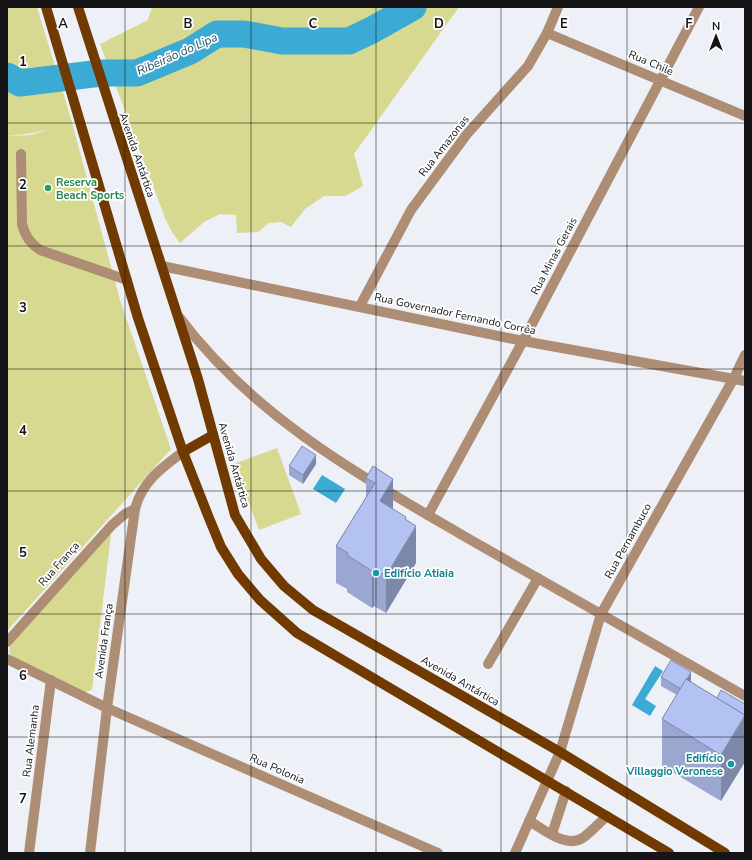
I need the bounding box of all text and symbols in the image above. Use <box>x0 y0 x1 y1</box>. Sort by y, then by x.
text: A <box>58 15 68 33</box>
text: B <box>184 15 193 33</box>
text: C <box>309 15 318 33</box>
text: D <box>434 15 444 33</box>
text: E <box>560 15 568 33</box>
text: F <box>685 15 693 33</box>
north arrow <box>696 16 736 56</box>
text: N <box>712 19 720 34</box>
water label: Ribeirão do Lipa <box>134 29 220 79</box>
street label: Rua Chile <box>626 47 676 79</box>
text: 1 <box>19 53 27 71</box>
street label: Avenida Antártica <box>116 111 159 199</box>
street label: Rua Amazonas <box>415 112 473 180</box>
place label: Reserva Beach Sports <box>56 175 124 203</box>
text: 2 <box>19 176 27 194</box>
marker: Reserva Beach Sports <box>43 183 53 193</box>
street label: Rua Minas Gerais <box>527 215 581 297</box>
street label: Rua Governador Fernando Corrêa <box>373 290 537 339</box>
text: 3 <box>19 299 27 317</box>
street label: Avenida Antártica <box>215 420 253 510</box>
text: 4 <box>19 422 27 440</box>
street label: Rua Pernambuco <box>601 501 655 581</box>
street label: Rua França <box>35 538 83 589</box>
text: 5 <box>19 544 27 562</box>
place label: Edifício Atiaia <box>384 566 454 581</box>
marker: Edifício Atiaia <box>371 568 381 578</box>
street label: Avenida França <box>91 602 117 680</box>
street label: Avenida Antártica <box>418 652 502 710</box>
text: 6 <box>19 667 27 685</box>
street label: Rua Alemanha <box>19 704 43 778</box>
street label: Rua Polonia <box>247 750 307 788</box>
place label: Edifício Villaggio Veronese <box>626 751 723 779</box>
marker: Edifício Villaggio Veronese <box>726 759 736 769</box>
text: 7 <box>19 790 27 808</box>

